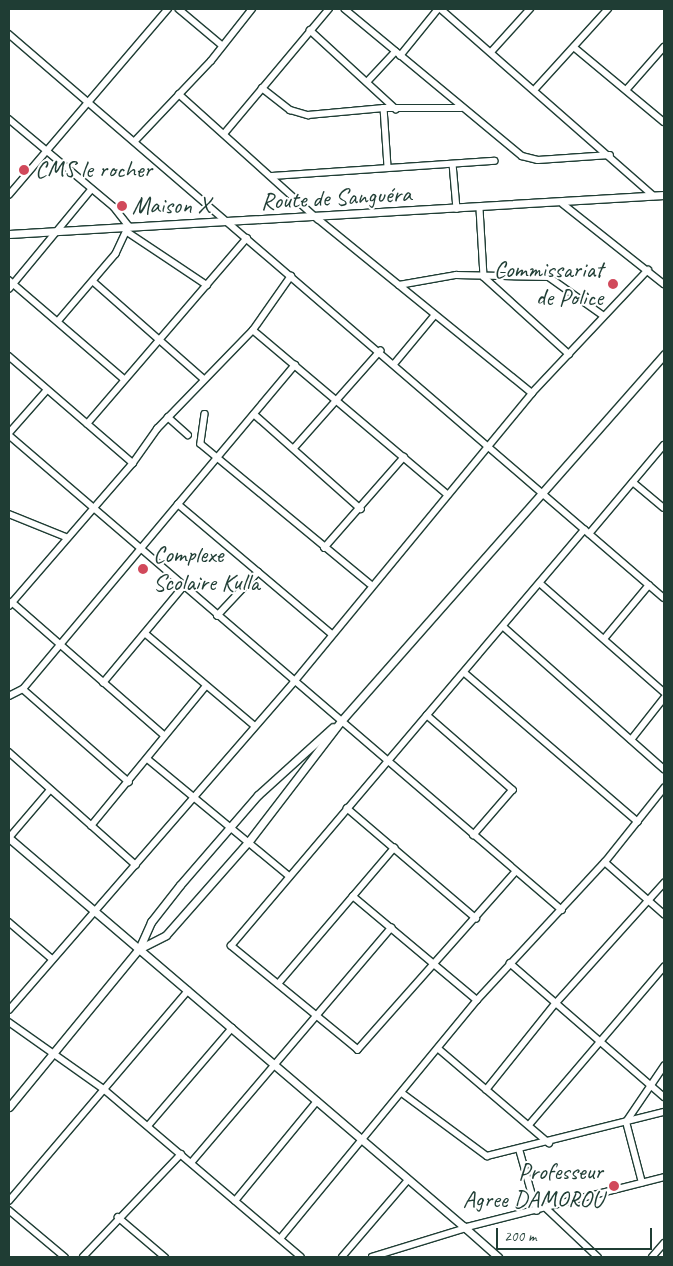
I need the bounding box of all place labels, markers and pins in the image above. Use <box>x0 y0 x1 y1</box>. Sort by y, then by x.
place label: CMS le rocher <box>35 156 151 184</box>
marker: CMS le rocher <box>17 163 31 177</box>
place label: Maison X <box>132 192 210 220</box>
marker: Maison X <box>116 200 128 212</box>
place label: Commissariat de Police <box>494 256 603 312</box>
marker: Commissariat de Police <box>607 278 619 290</box>
place label: Complexe Scolaire Kulla <box>153 541 259 597</box>
marker: Complexe Scolaire Kulla <box>137 563 149 575</box>
place label: Professeur Agree DAMOROU <box>463 1158 603 1214</box>
marker: Professeur Agree DAMOROU <box>607 1179 621 1193</box>

